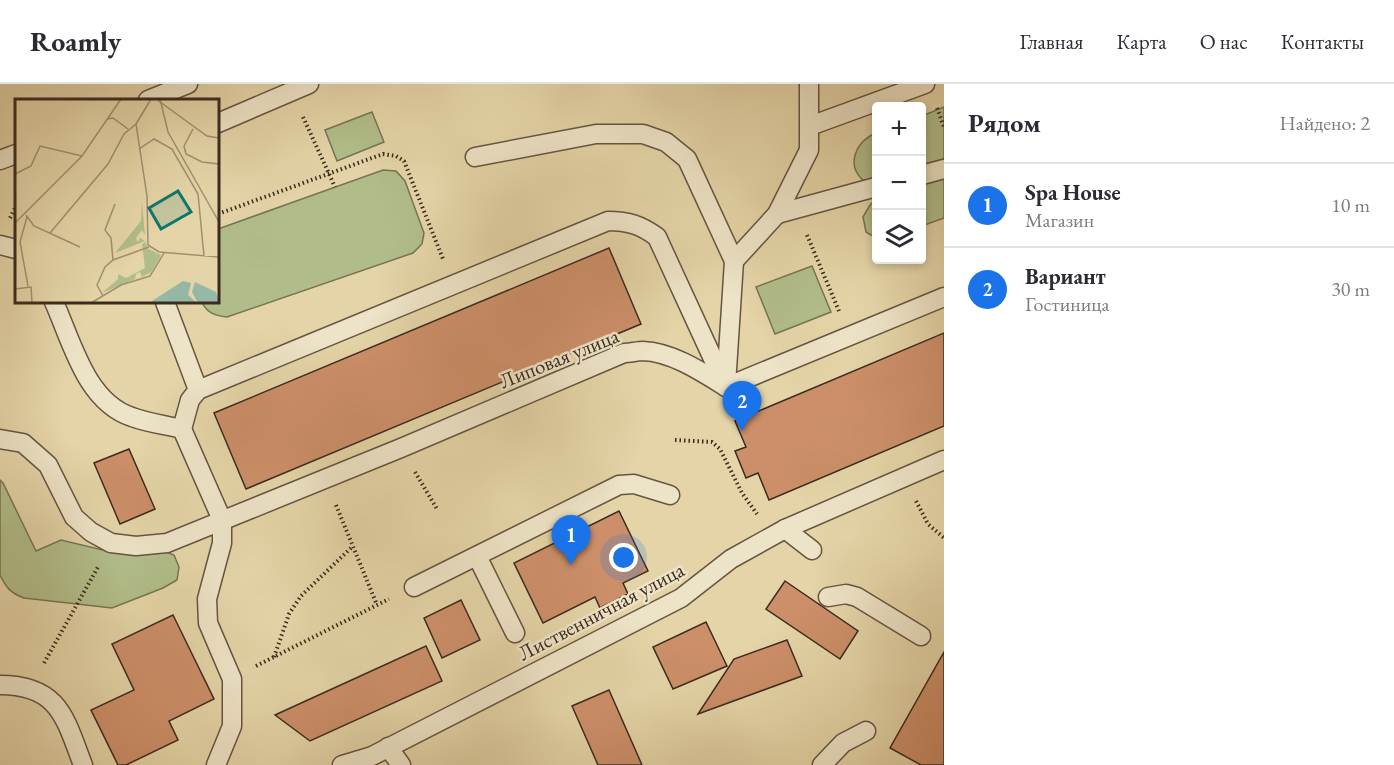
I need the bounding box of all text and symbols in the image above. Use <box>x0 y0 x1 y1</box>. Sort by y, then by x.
text: Roamly <box>30 23 121 59</box>
text: Главная <box>1019 28 1083 55</box>
text: Карта <box>1116 28 1167 55</box>
text: О нас <box>1200 28 1248 55</box>
text: Контакты <box>1281 28 1364 55</box>
inset map <box>15 99 219 303</box>
map controls <box>872 102 926 264</box>
button: + <box>872 102 926 156</box>
text: Рядом <box>968 106 1041 140</box>
text: Найдено: 2 <box>1279 110 1370 136</box>
button: − <box>872 156 926 210</box>
text: Spa House <box>1025 178 1121 207</box>
text: 1 <box>982 192 993 218</box>
text: 10 m <box>1331 192 1370 218</box>
text: Магазин <box>1025 207 1094 233</box>
button: layers <box>872 210 926 264</box>
text: Вариант <box>1025 262 1106 291</box>
text: 2 <box>982 276 993 302</box>
text: 30 m <box>1331 276 1370 302</box>
text: Гостиница <box>1025 291 1110 317</box>
street label: Липовая улица <box>495 321 623 394</box>
pin: 2 <box>722 382 762 431</box>
pin: 1 <box>552 516 590 565</box>
your location <box>609 543 638 572</box>
street label: Лиственничная улица <box>513 555 689 666</box>

